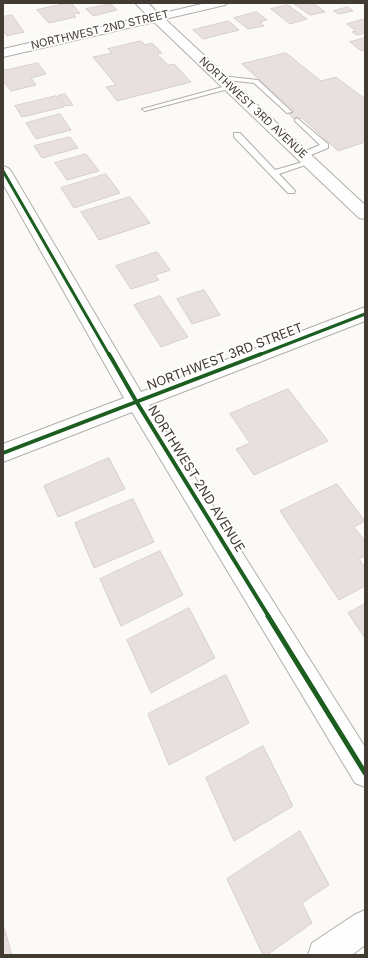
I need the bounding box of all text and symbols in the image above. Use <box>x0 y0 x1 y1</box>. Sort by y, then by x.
street label: NORTHWEST 2ND STREET <box>30 8 170 52</box>
street label: NORTHWEST 3RD AVENUE <box>196 54 310 162</box>
street label: NORTHWEST 3RD STREET <box>145 320 305 394</box>
street label: NORTHWEST 2ND AVENUE <box>144 403 248 555</box>

